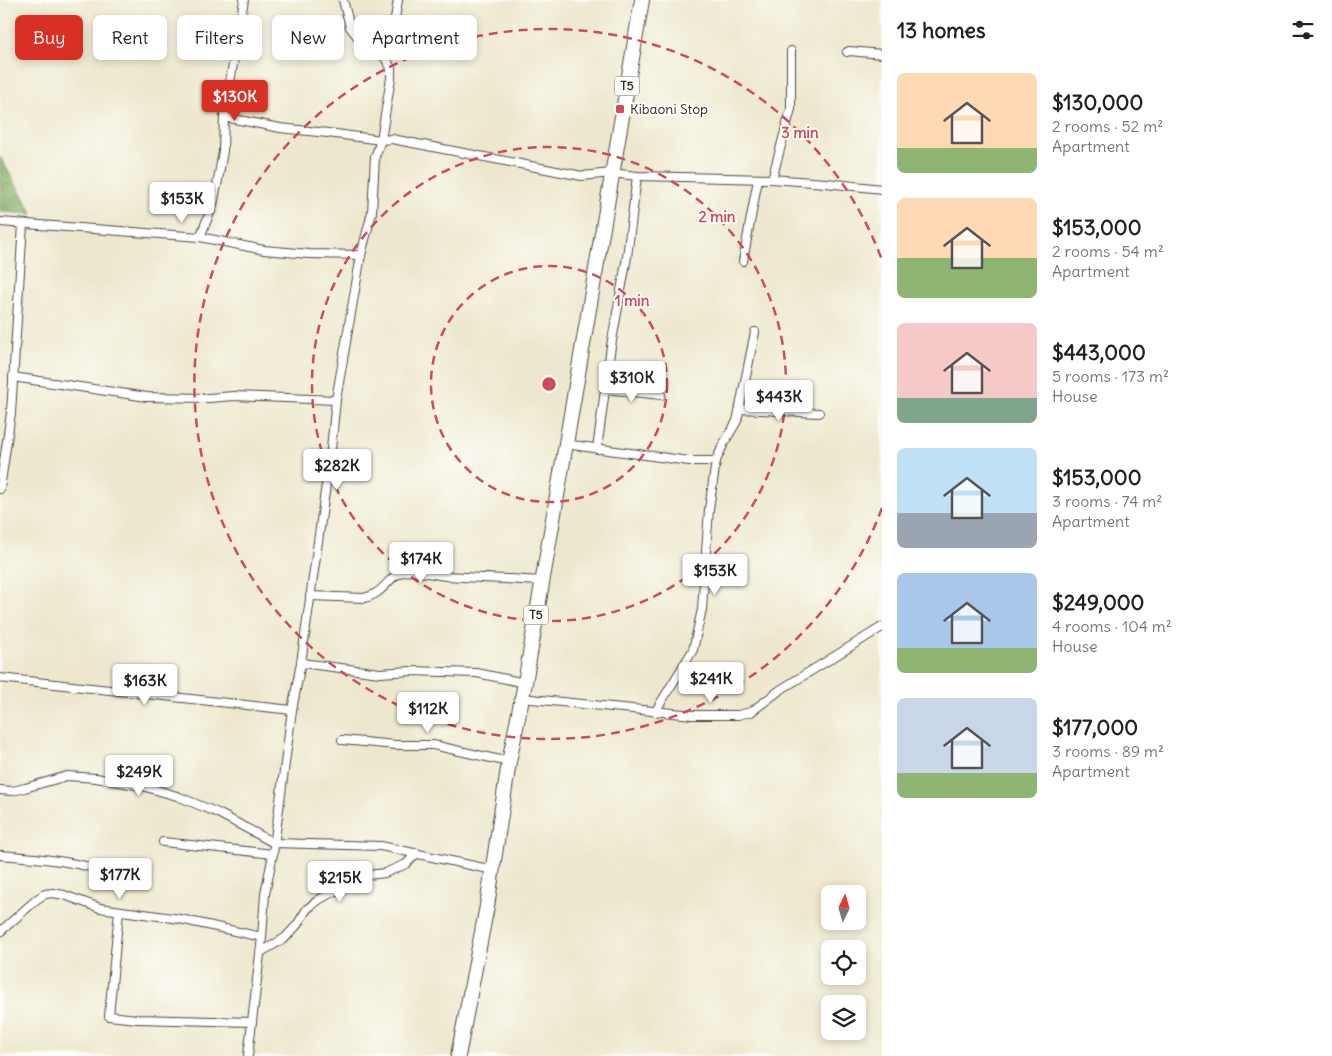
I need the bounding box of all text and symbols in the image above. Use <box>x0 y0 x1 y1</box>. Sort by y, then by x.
chip: Buy <box>15 15 83 60</box>
chip: Rent <box>93 15 167 60</box>
chip: Filters <box>177 15 262 60</box>
chip: New <box>272 15 344 60</box>
chip: Apartment <box>354 15 477 60</box>
icon: filters <box>1289 16 1317 44</box>
text: 13 homes <box>897 17 985 44</box>
road number: T5 <box>614 76 640 95</box>
pin: $130K <box>200 80 270 122</box>
text: $130K <box>213 86 257 106</box>
text: $130,000 <box>1052 89 1143 116</box>
icon: home <box>937 93 997 153</box>
place label: Kibaoni Stop <box>630 100 708 118</box>
marker: Kibaoni Stop <box>614 103 626 115</box>
text: 2 rooms · 52 m² <box>1052 116 1163 136</box>
text: 3 min <box>781 123 819 142</box>
text: Apartment <box>1052 136 1130 156</box>
pin: $153K <box>147 182 217 224</box>
text: $153K <box>160 188 204 208</box>
text: 2 min <box>699 207 736 226</box>
text: $153,000 <box>1052 214 1141 241</box>
icon: home <box>937 218 997 278</box>
text: 2 rooms · 54 m² <box>1052 241 1164 261</box>
text: Apartment <box>1052 261 1130 281</box>
text: 1 min <box>615 291 650 310</box>
text: $443,000 <box>1052 339 1146 366</box>
icon: home <box>937 343 997 403</box>
pin: $310K <box>597 360 667 403</box>
text: 5 rooms · 173 m² <box>1052 366 1169 386</box>
text: $310K <box>610 367 654 387</box>
centre of rings <box>540 375 558 393</box>
pin: $443K <box>744 380 814 422</box>
text: $443K <box>756 386 802 406</box>
text: House <box>1052 386 1098 406</box>
pin: $282K <box>302 448 372 491</box>
text: $282K <box>314 455 360 475</box>
text: $153,000 <box>1052 464 1141 491</box>
icon: home <box>937 468 997 528</box>
text: 3 rooms · 74 m² <box>1052 491 1162 511</box>
text: Apartment <box>1052 511 1130 531</box>
pin: $174K <box>386 542 456 584</box>
text: $174K <box>400 548 442 568</box>
pin: $153K <box>680 554 750 596</box>
text: $153K <box>693 560 737 580</box>
text: $249,000 <box>1052 589 1144 616</box>
icon: home <box>937 593 997 653</box>
road number: T5 <box>524 606 548 624</box>
text: 4 rooms · 104 m² <box>1052 616 1172 636</box>
text: House <box>1052 636 1098 656</box>
pin: $241K <box>676 662 746 704</box>
pin: $163K <box>110 664 180 706</box>
text: $241K <box>690 668 732 688</box>
text: $163K <box>123 670 167 690</box>
pin: $112K <box>393 692 463 734</box>
text: $112K <box>408 698 448 718</box>
text: $177,000 <box>1052 714 1138 741</box>
icon: home <box>937 718 997 778</box>
text: 3 rooms · 89 m² <box>1052 741 1164 761</box>
pin: $249K <box>104 754 174 797</box>
text: $249K <box>116 761 162 781</box>
text: Apartment <box>1052 761 1130 781</box>
pin: $177K <box>85 858 155 900</box>
pin: $215K <box>305 860 375 903</box>
text: $177K <box>100 864 140 884</box>
text: $215K <box>318 867 362 887</box>
north arrow <box>821 885 866 930</box>
map controls <box>821 885 866 1040</box>
button: locate <box>821 940 866 985</box>
button: layers <box>821 995 866 1040</box>

